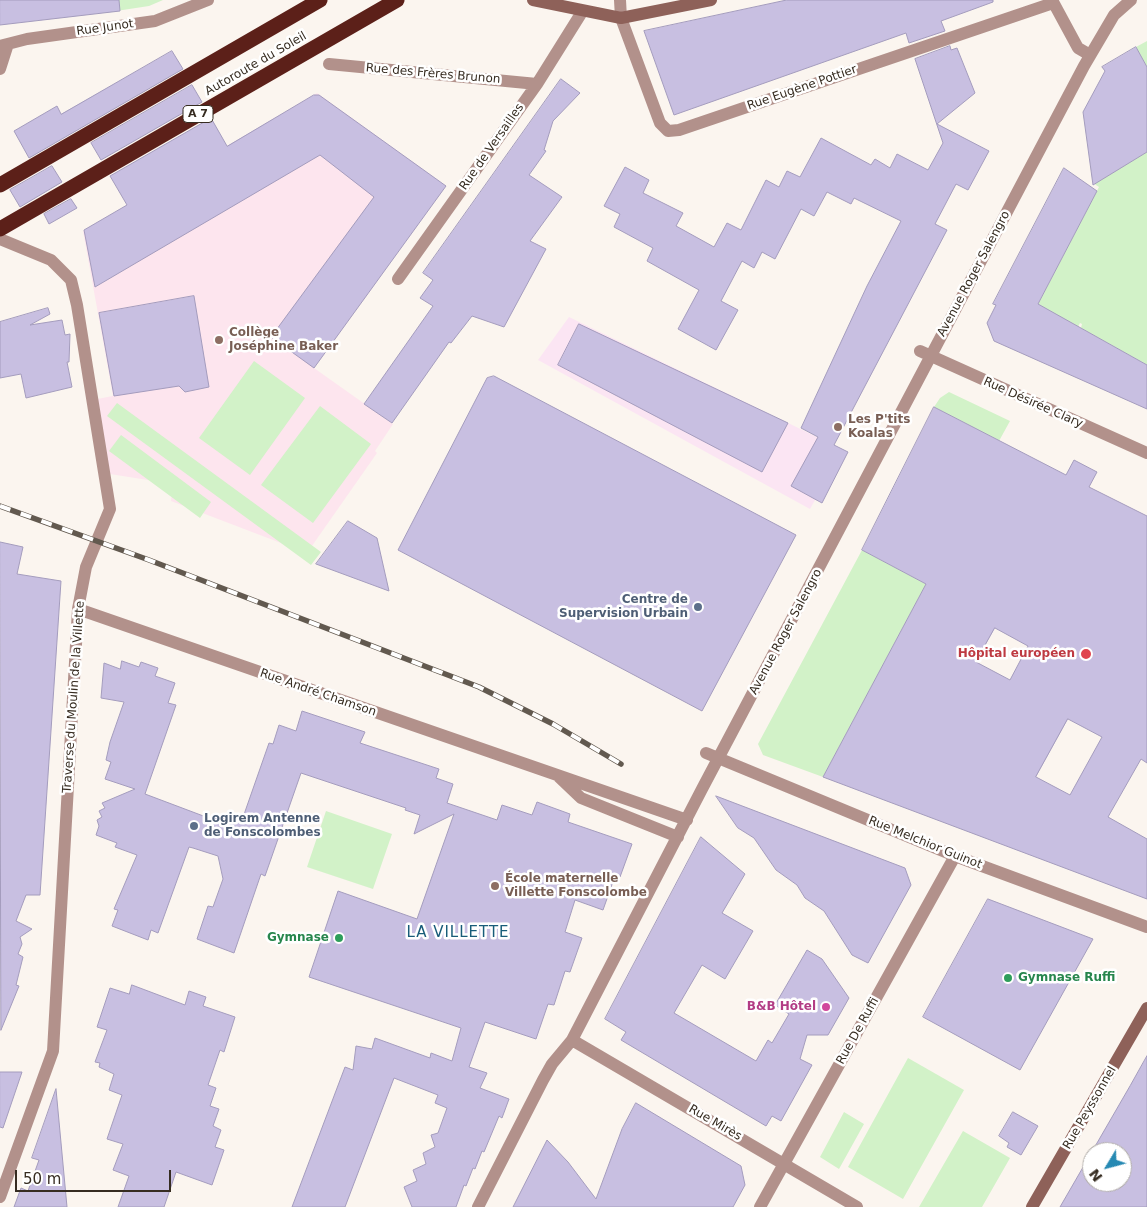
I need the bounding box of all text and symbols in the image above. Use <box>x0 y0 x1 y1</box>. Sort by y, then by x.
street label: Rue Junot <box>76 17 134 39</box>
street label: Autoroute du Soleil <box>203 29 309 99</box>
street label: Rue des Frères Brunon <box>365 61 501 87</box>
street label: Rue Eugène Pottier <box>745 63 859 113</box>
street label: Rue de Versailles <box>457 101 527 193</box>
road number: A 7 <box>183 106 213 122</box>
street label: Avenue Roger Salengro <box>935 209 1013 339</box>
place label: Collège Joséphine Baker <box>229 326 338 354</box>
marker: Collège Joséphine Baker <box>213 334 225 346</box>
street label: Rue Désirée Clary <box>981 375 1085 431</box>
place label: Les P'tits Koalas <box>848 413 910 441</box>
marker: Les P'tits Koalas <box>832 421 844 433</box>
street label: Avenue Roger Salengro <box>747 567 825 697</box>
place label: Centre de Supervision Urbain <box>559 593 688 621</box>
street label: Traverse du Moulin de la Villette <box>60 600 88 794</box>
marker: Centre de Supervision Urbain <box>692 601 704 613</box>
place label: Hôpital européen <box>958 647 1075 661</box>
marker: Hôpital européen <box>1079 647 1093 661</box>
street label: Rue André Chamson <box>258 666 378 720</box>
place label: Logirem Antenne de Fonscolombes <box>204 812 321 840</box>
street label: Rue Melchior Guinot <box>866 814 984 872</box>
marker: Logirem Antenne de Fonscolombes <box>188 820 200 832</box>
place label: École maternelle Villette Fonscolombe <box>505 872 647 900</box>
marker: École maternelle Villette Fonscolombe <box>489 880 501 892</box>
district label: LA VILLETTE <box>405 924 511 942</box>
place label: Gymnase <box>267 931 329 945</box>
marker: Gymnase <box>333 932 345 944</box>
place label: Gymnase Ruffi <box>1018 971 1115 985</box>
marker: Gymnase Ruffi <box>1002 972 1014 984</box>
street label: Rue De Ruffi <box>834 995 882 1067</box>
place label: B&B Hôtel <box>747 1000 816 1014</box>
marker: B&B Hôtel <box>820 1001 832 1013</box>
street label: Rue Peyssonnel <box>1060 1064 1120 1152</box>
street label: Rue Mirès <box>686 1102 744 1144</box>
north arrow <box>1082 1142 1132 1192</box>
scale bar <box>18 1160 174 1192</box>
text: N <box>1086 1166 1106 1185</box>
text: 50 m <box>23 1170 61 1188</box>

